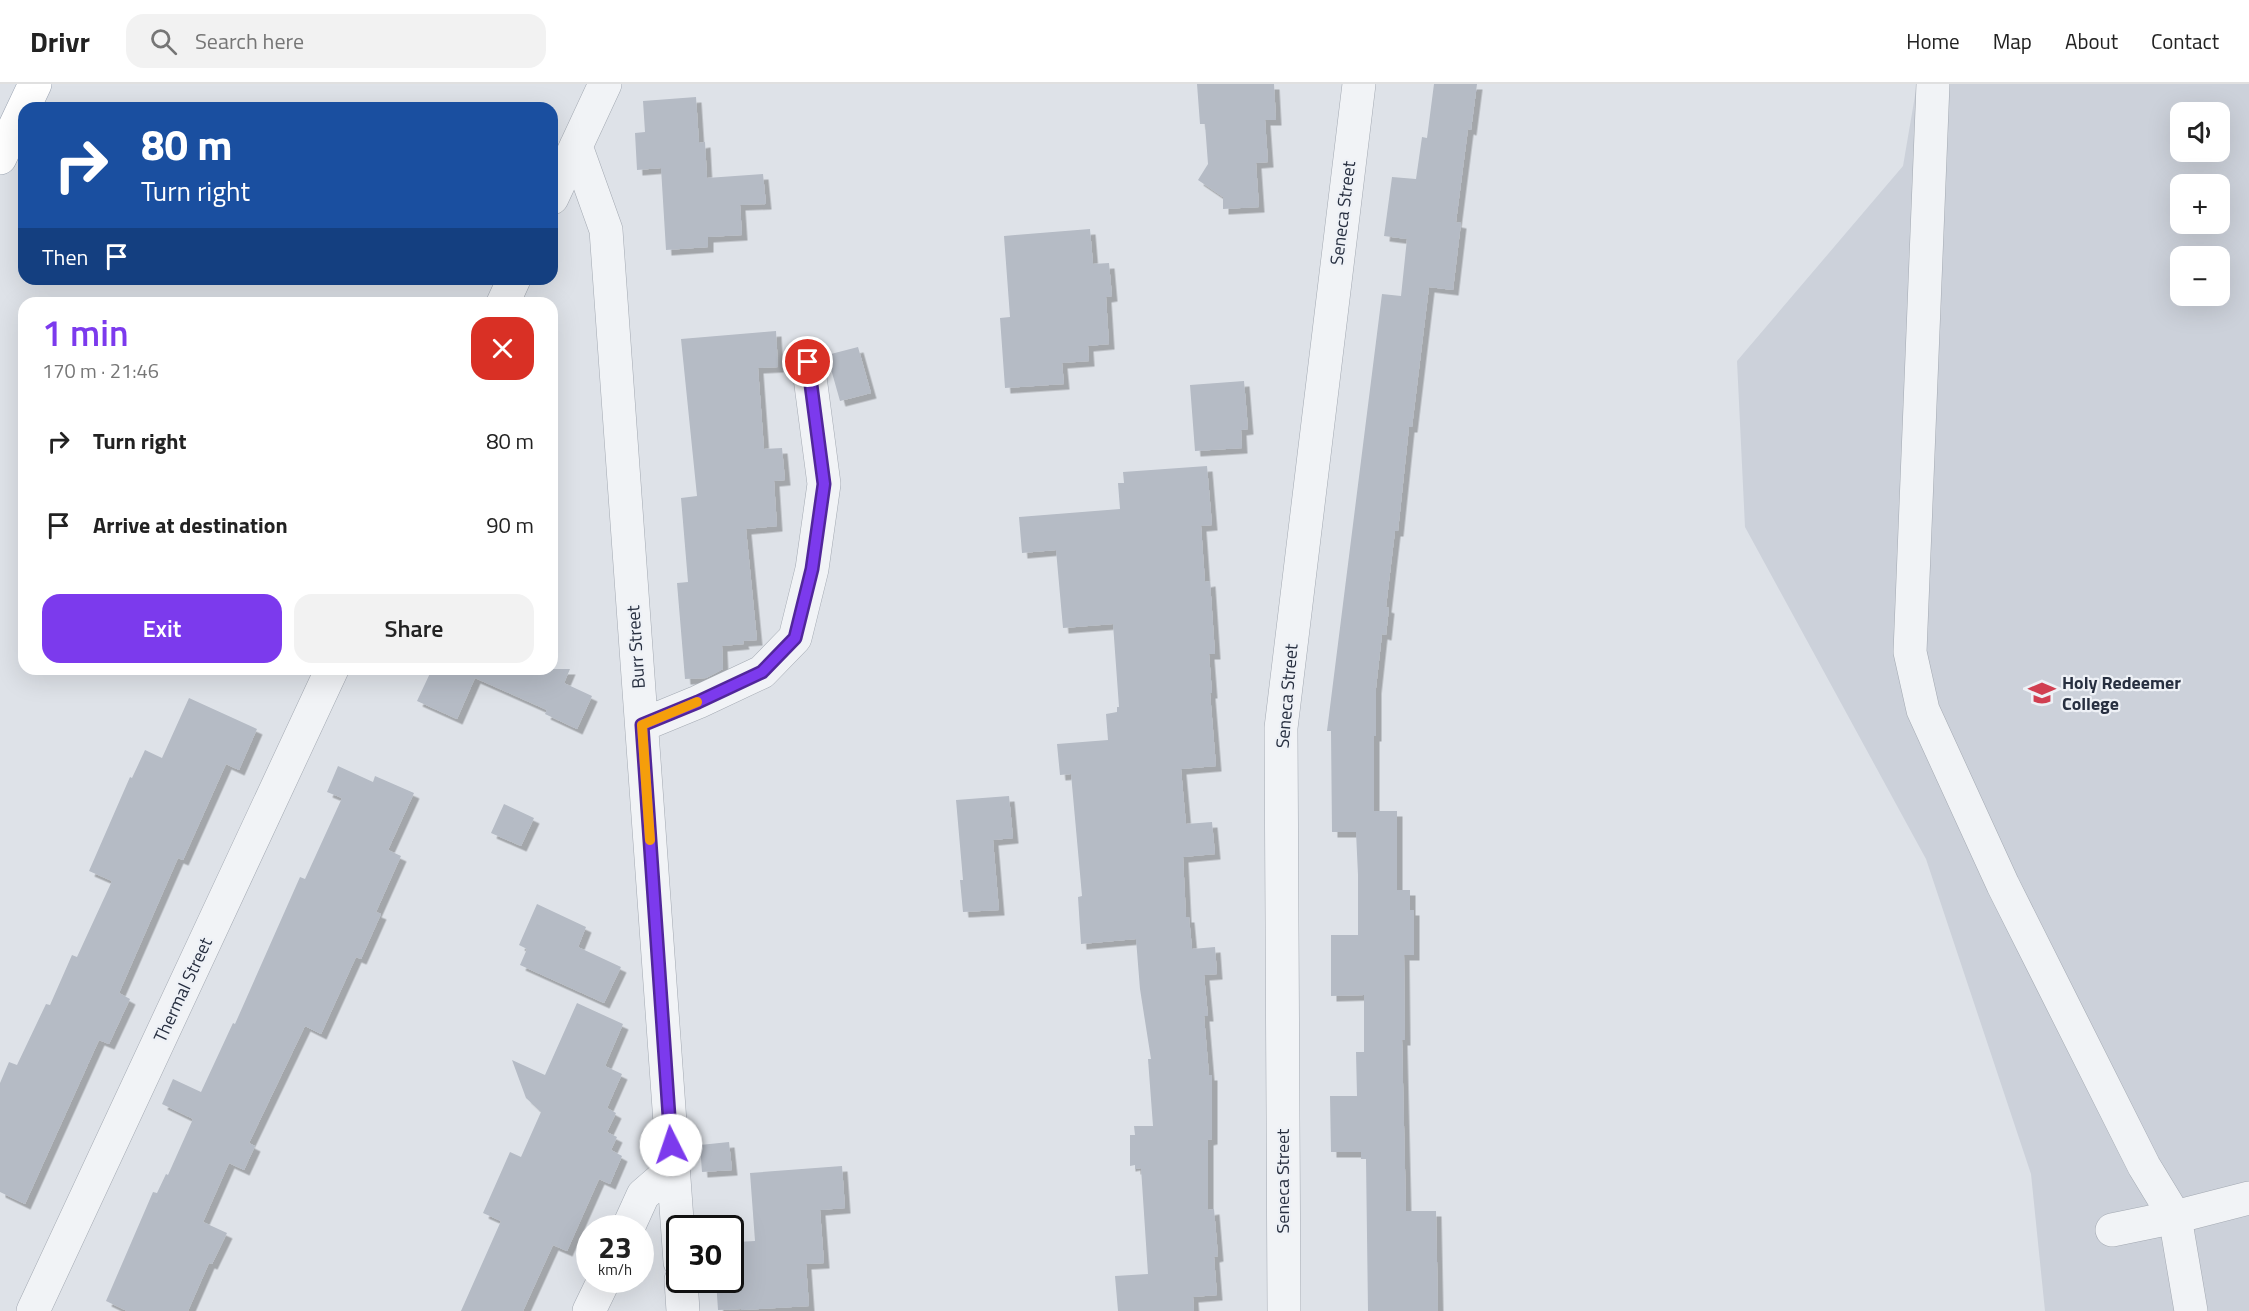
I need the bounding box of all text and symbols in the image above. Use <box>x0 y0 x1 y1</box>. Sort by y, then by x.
search box <box>126 14 546 68</box>
text: Drivr <box>30 20 90 63</box>
text: Search here <box>195 24 304 58</box>
icon: search <box>147 25 180 58</box>
text: Home <box>1906 25 1960 57</box>
text: Map <box>1993 25 2032 57</box>
text: About <box>2065 25 2118 57</box>
text: Contact <box>2151 25 2219 57</box>
map controls <box>2170 102 2230 306</box>
button: sound <box>2170 102 2230 162</box>
text: 80 m <box>141 112 233 176</box>
icon: right <box>42 126 120 204</box>
street label: Seneca Street <box>1323 159 1362 267</box>
text: Turn right <box>141 170 250 211</box>
button: + <box>2170 174 2230 234</box>
text: Then <box>42 240 88 274</box>
icon: arrive <box>100 240 133 273</box>
button: − <box>2170 246 2230 306</box>
text: 1 min <box>42 305 129 360</box>
button: close <box>471 317 534 380</box>
pin <box>782 336 833 387</box>
icon: arrive <box>791 345 824 378</box>
text: 170 m · 21:46 <box>42 355 159 386</box>
text: Turn right <box>93 424 187 458</box>
text: 80 m <box>486 424 534 458</box>
icon: right <box>42 425 75 458</box>
text: Arrive at destination <box>93 508 288 542</box>
text: 90 m <box>486 508 534 542</box>
icon: arrive <box>42 509 75 542</box>
button: Exit <box>42 594 282 663</box>
button: Share <box>294 594 534 663</box>
street label: Burr Street <box>619 604 652 690</box>
street label: Seneca Street <box>1268 642 1305 749</box>
place label: Holy Redeemer College <box>2062 669 2181 717</box>
school or university icon: Holy Redeemer College <box>2027 678 2057 708</box>
street label: Thermal Street <box>146 932 219 1047</box>
position arrow <box>639 1113 703 1177</box>
street label: Seneca Street <box>1269 1128 1296 1233</box>
speed limit sign: 30 <box>666 1215 744 1293</box>
text: 23 <box>598 1224 632 1270</box>
text: km/h <box>598 1258 632 1281</box>

